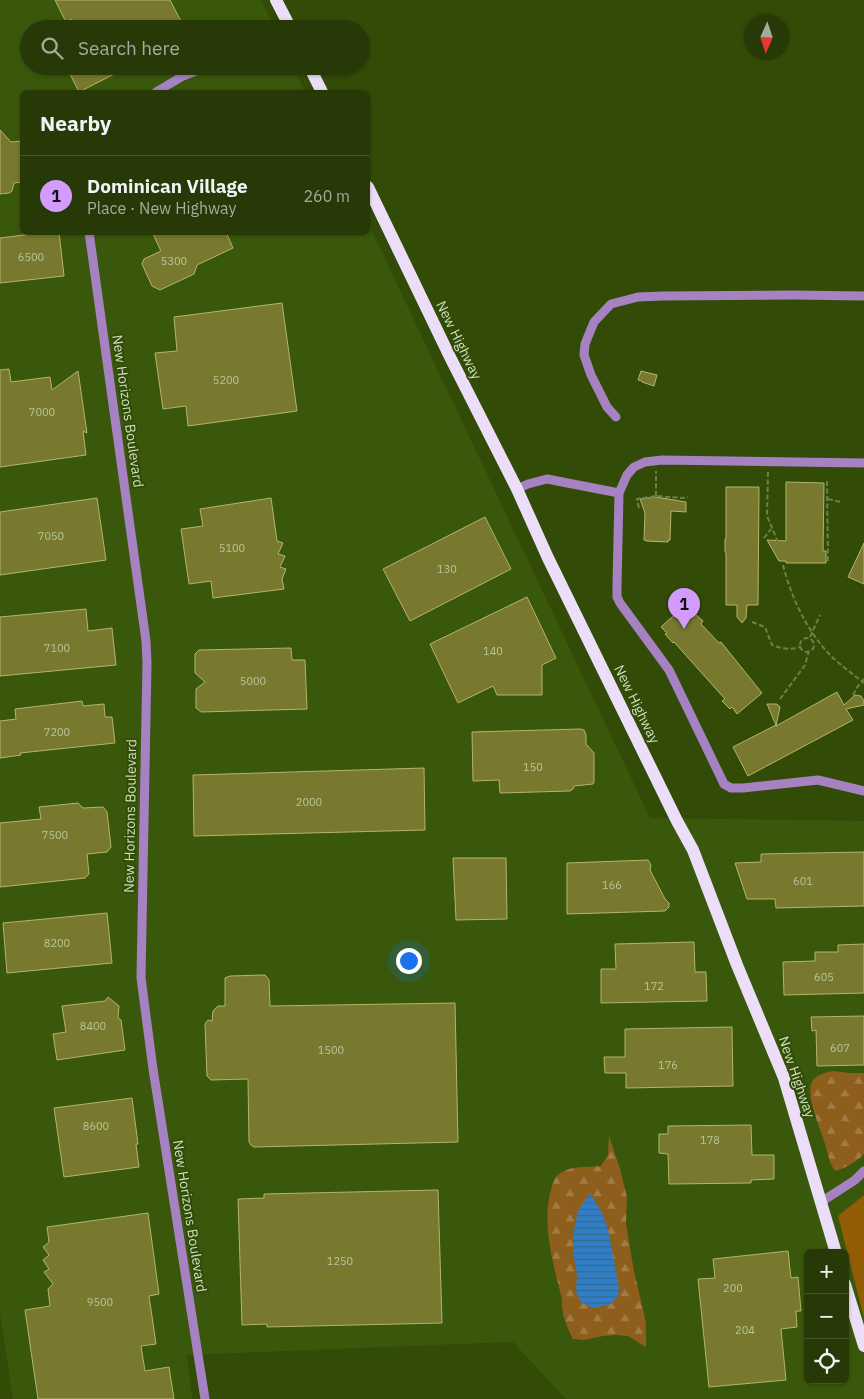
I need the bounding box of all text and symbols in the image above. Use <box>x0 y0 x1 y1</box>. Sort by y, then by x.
north arrow <box>744 15 789 60</box>
search box <box>20 20 370 75</box>
icon: search <box>38 34 66 62</box>
text: Search here <box>78 36 180 60</box>
text: Nearby <box>40 109 111 137</box>
text: Dominican Village <box>87 174 248 198</box>
text: 1 <box>51 186 61 206</box>
text: 260 m <box>303 186 350 206</box>
text: Place · New Highway <box>87 198 237 218</box>
house number: 6500 <box>18 250 44 264</box>
house number: 5300 <box>161 254 187 268</box>
street label: New Highway <box>432 298 486 382</box>
street label: New Horizons Boulevard <box>108 334 148 488</box>
house number: 5200 <box>213 373 239 387</box>
house number: 7000 <box>29 405 55 419</box>
house number: 7050 <box>38 529 64 543</box>
house number: 5100 <box>219 541 245 555</box>
house number: 130 <box>437 562 457 576</box>
pin: 1 <box>668 588 700 629</box>
house number: 7100 <box>44 641 70 655</box>
house number: 140 <box>483 644 503 658</box>
street label: New Highway <box>610 662 664 746</box>
house number: 5000 <box>240 674 266 688</box>
house number: 7200 <box>44 725 70 739</box>
street label: New Horizons Boulevard <box>120 739 140 893</box>
house number: 150 <box>523 760 543 774</box>
house number: 2000 <box>296 795 322 809</box>
house number: 7500 <box>42 828 68 842</box>
house number: 601 <box>793 874 813 888</box>
house number: 166 <box>602 878 622 892</box>
house number: 8200 <box>44 936 70 950</box>
your location <box>396 948 422 974</box>
house number: 605 <box>814 970 834 984</box>
house number: 172 <box>644 979 664 993</box>
house number: 8400 <box>80 1019 106 1033</box>
street label: New Highway <box>775 1034 819 1120</box>
house number: 607 <box>830 1041 850 1055</box>
house number: 1500 <box>318 1043 344 1057</box>
house number: 176 <box>658 1058 678 1072</box>
house number: 8600 <box>83 1119 109 1133</box>
house number: 178 <box>700 1133 720 1147</box>
street label: New Horizons Boulevard <box>169 1139 211 1293</box>
map controls <box>804 1249 849 1384</box>
button: + <box>804 1249 849 1294</box>
house number: 1250 <box>327 1254 353 1268</box>
house number: 200 <box>723 1281 743 1295</box>
button: − <box>804 1294 849 1339</box>
house number: 9500 <box>87 1295 113 1309</box>
house number: 204 <box>735 1323 755 1337</box>
button: locate <box>804 1339 849 1384</box>

